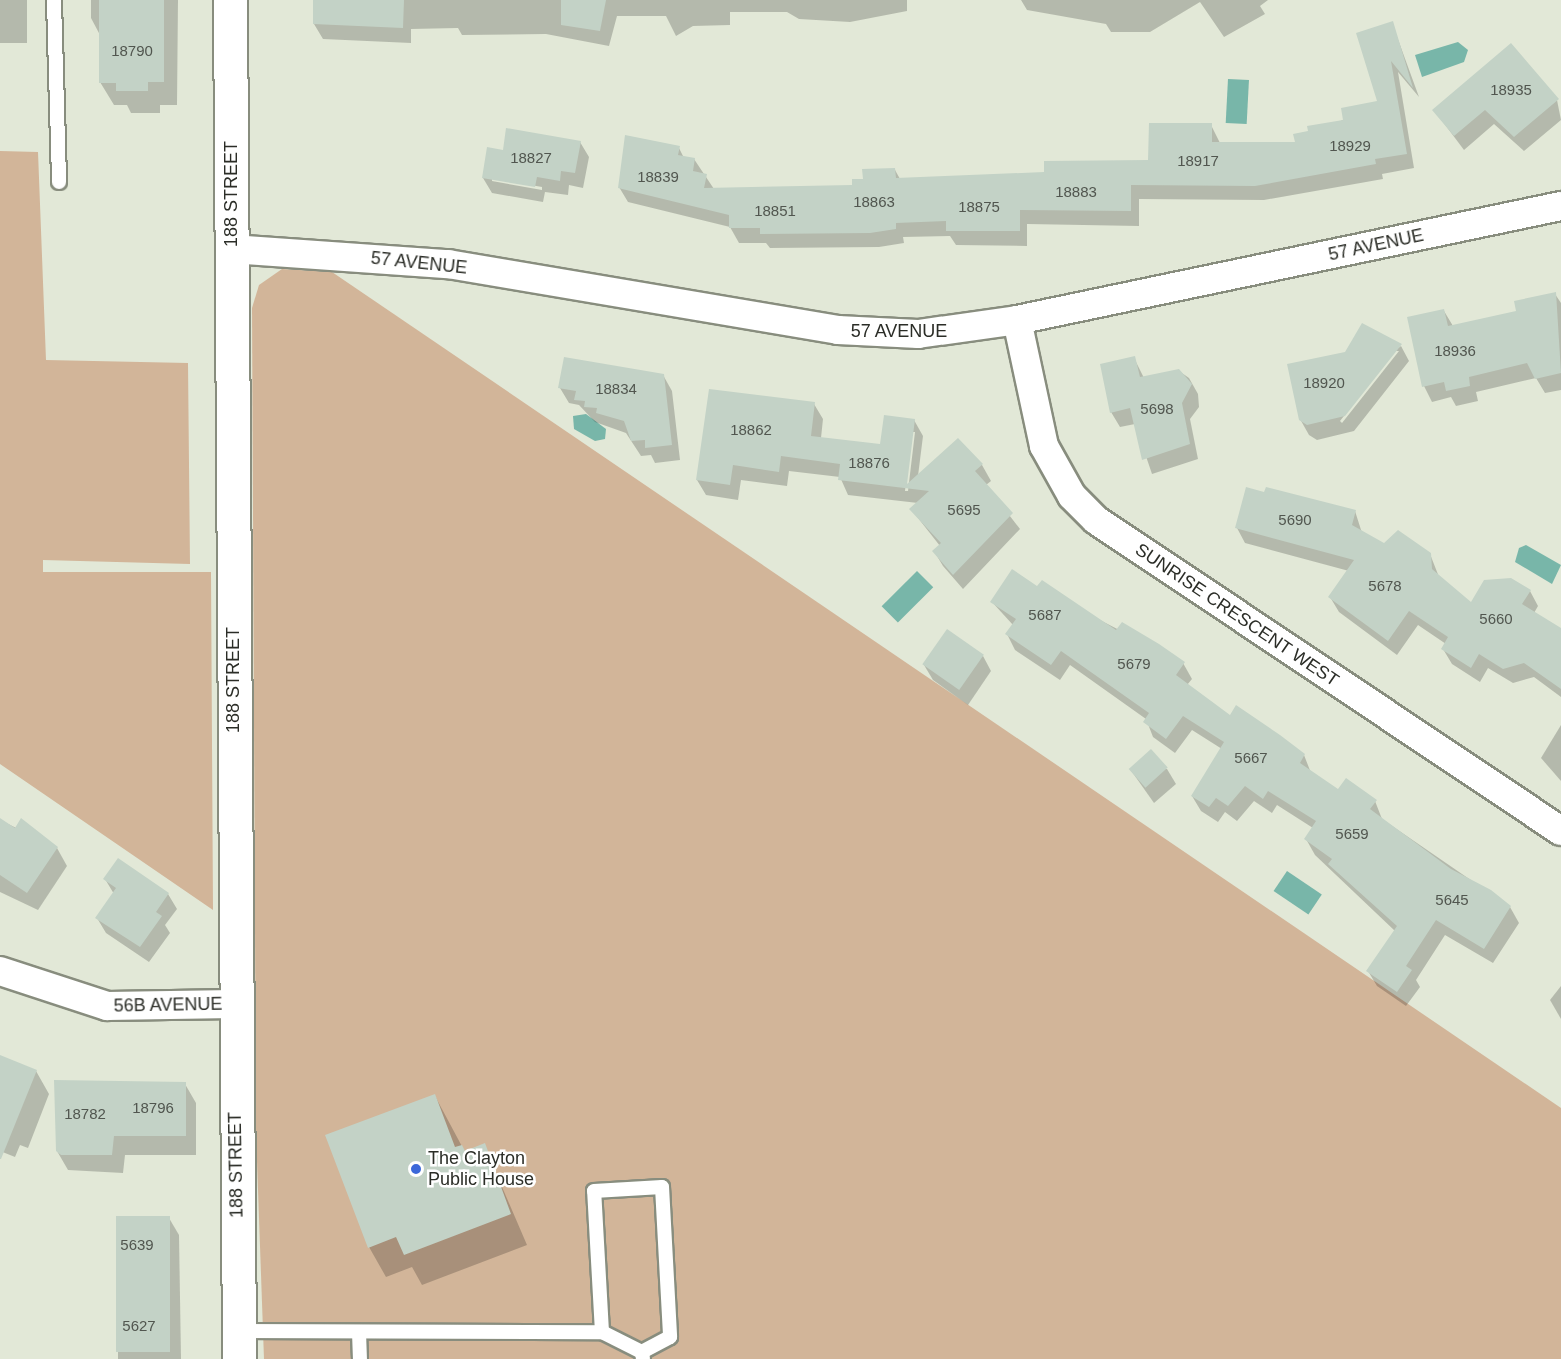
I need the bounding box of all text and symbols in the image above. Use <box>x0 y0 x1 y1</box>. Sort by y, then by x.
house number: 18790 <box>111 42 153 60</box>
house number: 18935 <box>1490 81 1532 99</box>
house number: 18929 <box>1329 137 1371 155</box>
street label: 188 STREET <box>220 141 242 247</box>
house number: 18827 <box>510 149 552 167</box>
house number: 18917 <box>1177 152 1219 170</box>
house number: 18839 <box>637 168 679 186</box>
house number: 18883 <box>1055 183 1097 201</box>
house number: 18863 <box>853 193 895 211</box>
house number: 18875 <box>958 198 1000 216</box>
house number: 18851 <box>754 202 796 220</box>
street label: 57 AVENUE <box>1326 224 1426 266</box>
street label: 57 AVENUE <box>369 247 469 279</box>
street label: 57 AVENUE <box>850 320 948 342</box>
house number: 18936 <box>1434 342 1476 360</box>
house number: 18920 <box>1303 374 1345 392</box>
house number: 18834 <box>595 380 637 398</box>
house number: 5698 <box>1140 400 1174 418</box>
house number: 18862 <box>730 421 772 439</box>
house number: 18876 <box>848 454 890 472</box>
house number: 5695 <box>947 501 981 519</box>
house number: 5690 <box>1278 511 1312 529</box>
street label: SUNRISE CRESCENT WEST <box>1131 539 1343 691</box>
house number: 5678 <box>1368 577 1402 595</box>
house number: 5687 <box>1028 606 1062 624</box>
house number: 5660 <box>1479 610 1513 628</box>
street label: 188 STREET <box>222 627 244 733</box>
house number: 5679 <box>1117 655 1151 673</box>
house number: 5667 <box>1234 749 1268 767</box>
house number: 5659 <box>1335 825 1369 843</box>
house number: 5645 <box>1435 891 1469 909</box>
street label: 56B AVENUE <box>113 993 223 1017</box>
house number: 18796 <box>132 1099 174 1117</box>
house number: 18782 <box>64 1105 106 1123</box>
street label: 188 STREET <box>224 1112 248 1218</box>
place label: The Clayton Public House <box>428 1148 534 1190</box>
marker: The Clayton Public House <box>409 1162 423 1176</box>
house number: 5639 <box>120 1236 154 1254</box>
house number: 5627 <box>122 1317 156 1335</box>

